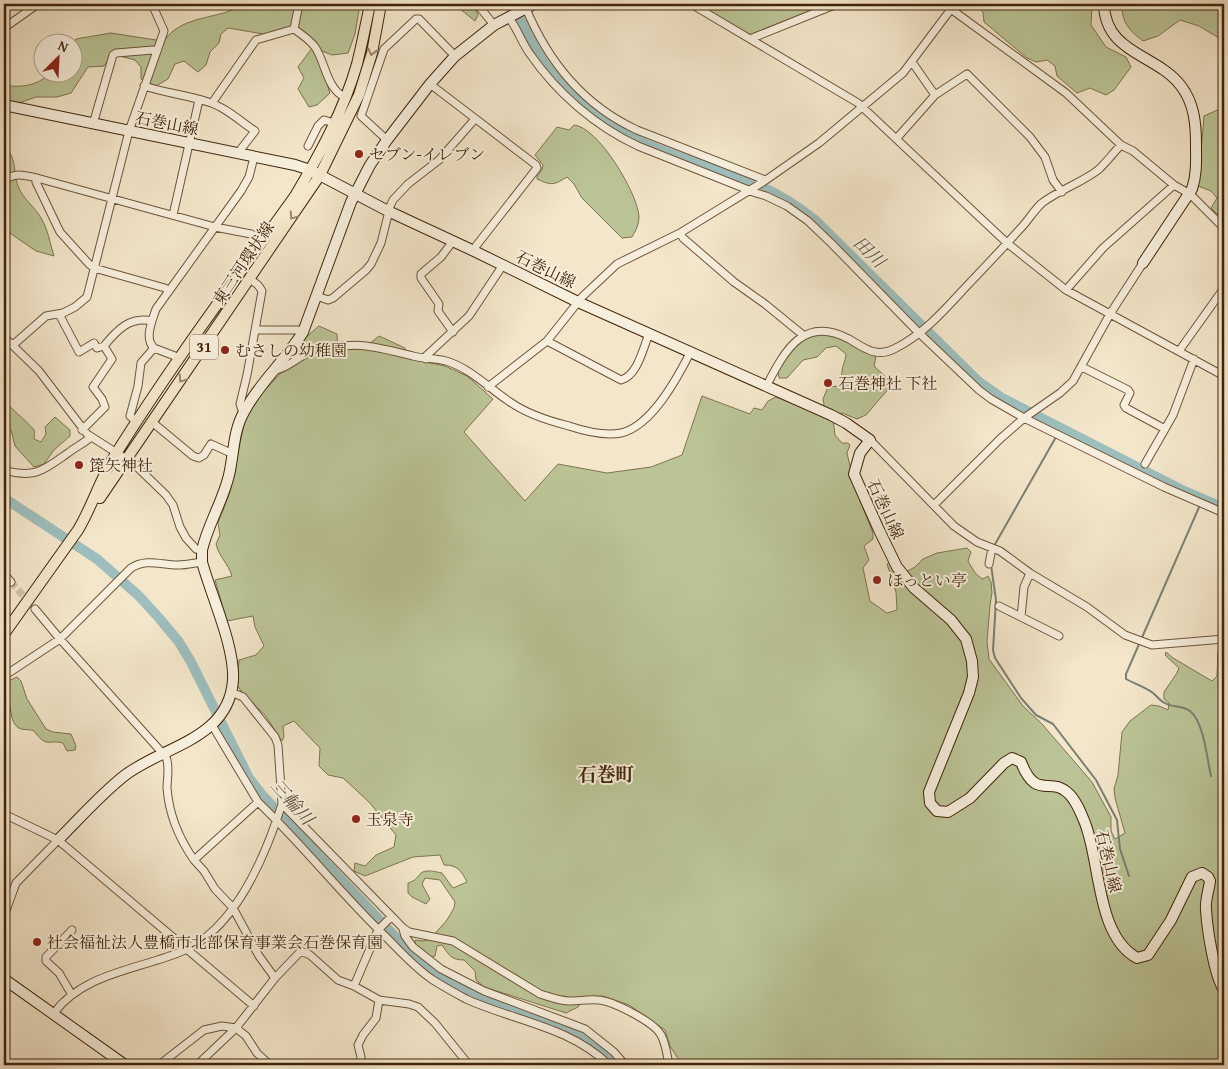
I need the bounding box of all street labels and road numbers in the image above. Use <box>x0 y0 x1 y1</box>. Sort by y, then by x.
street label: 石巻山線 <box>133 105 201 141</box>
street label: 東三河環状線 <box>206 216 280 310</box>
street label: 石巻山線 <box>512 244 580 294</box>
road number: 31 <box>190 334 218 360</box>
street label: 石巻山線 <box>862 475 910 543</box>
street label: 石巻山線 <box>1090 827 1128 895</box>

